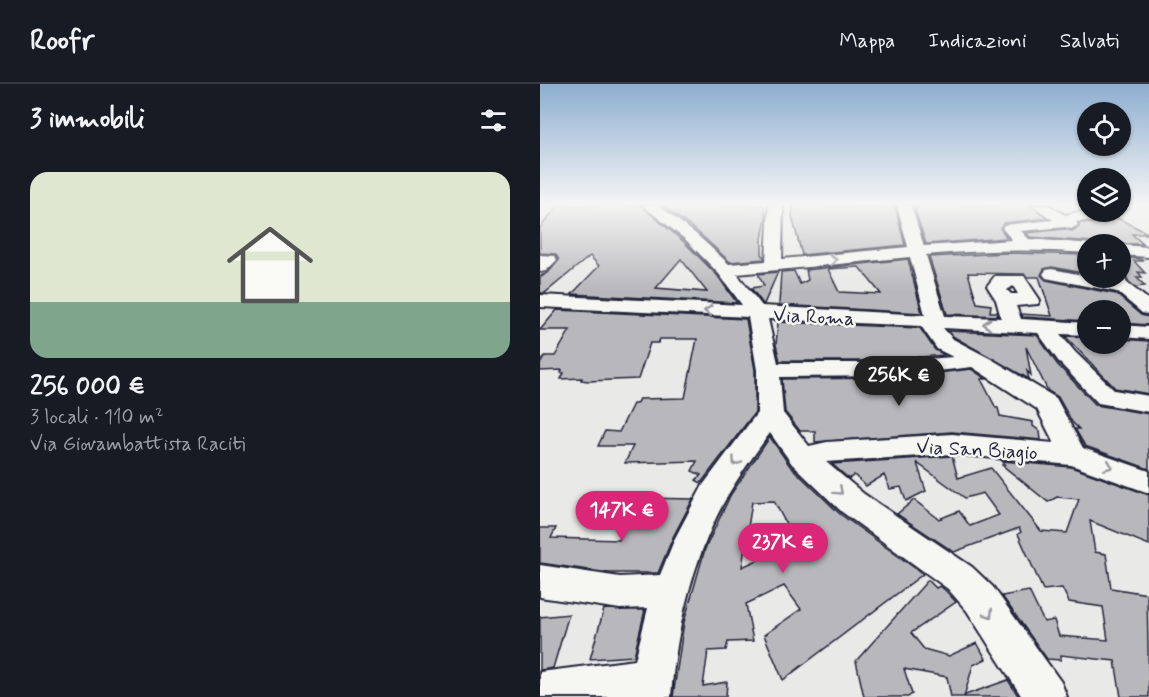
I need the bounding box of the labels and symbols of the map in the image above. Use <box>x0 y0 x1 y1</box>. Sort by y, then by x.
one-way arrow <box>828 254 837 266</box>
street label: Via Roma <box>773 302 855 333</box>
one-way arrow <box>704 304 713 317</box>
one-way arrow <box>983 318 992 331</box>
pin: 256K € <box>850 356 948 407</box>
street label: Via San Biagio <box>915 434 1038 467</box>
one-way arrow <box>732 455 743 466</box>
one-way arrow <box>1103 459 1114 472</box>
one-way arrow <box>833 484 843 495</box>
pin: 147K € <box>573 491 671 542</box>
pin: 237K € <box>734 523 832 574</box>
one-way arrow <box>981 608 993 618</box>

